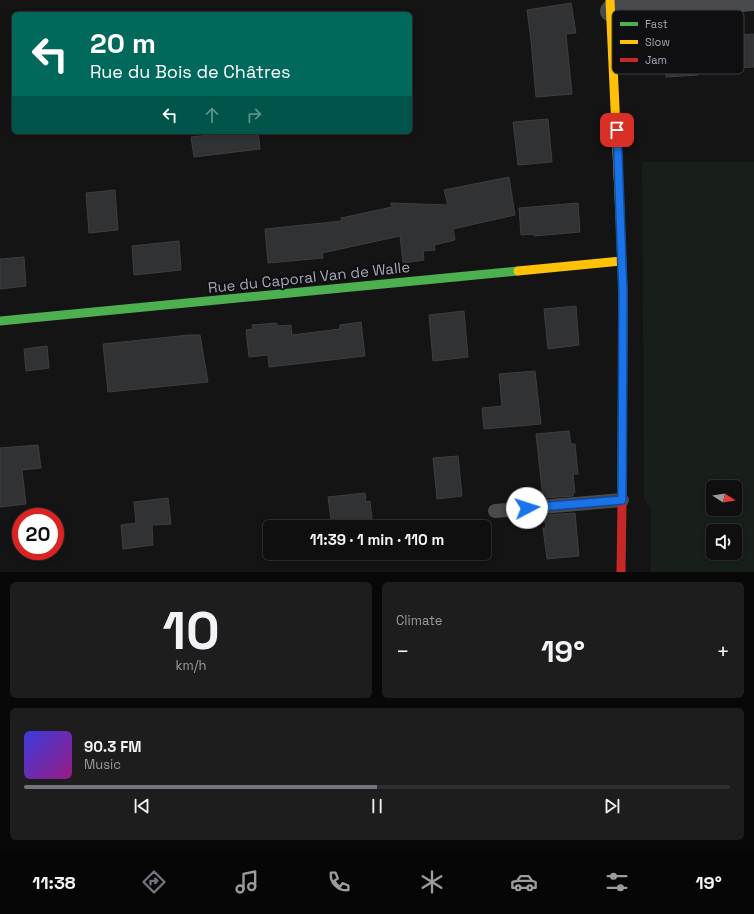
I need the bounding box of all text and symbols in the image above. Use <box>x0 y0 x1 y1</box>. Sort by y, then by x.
legend <box>612 10 744 74</box>
text: Fast <box>645 17 668 31</box>
text: 20 m <box>90 25 156 61</box>
icon: left <box>24 28 76 80</box>
text: Slow <box>645 35 670 49</box>
text: Jam <box>645 53 667 67</box>
text: Rue du Bois de Châtres <box>90 60 291 83</box>
icon: left <box>159 104 181 126</box>
icon: ahead <box>201 104 223 126</box>
icon: right <box>243 104 265 126</box>
pin <box>600 113 634 147</box>
icon: arrive <box>606 119 628 141</box>
street label: Rue du Caporal Van de Walle <box>207 257 411 297</box>
north arrow <box>706 480 742 516</box>
map controls <box>706 480 742 560</box>
position arrow <box>506 487 548 529</box>
speed limit sign: 20 <box>12 508 64 560</box>
button: sound <box>706 524 742 560</box>
text: 11:39 · 1 min · 110 m <box>310 530 444 549</box>
text: 10 <box>162 598 220 664</box>
text: Climate <box>396 612 442 629</box>
text: 19° <box>541 632 585 671</box>
text: − <box>396 637 410 665</box>
text: + <box>716 637 730 665</box>
text: km/h <box>176 657 206 674</box>
text: 90.3 FM <box>84 737 141 756</box>
text: Music <box>84 756 121 773</box>
icon: previous <box>131 795 153 817</box>
icon: pause <box>366 795 388 817</box>
icon: next <box>601 795 623 817</box>
icon: directions <box>140 868 168 896</box>
icon: music <box>233 868 261 896</box>
icon: phone <box>325 868 353 896</box>
icon: climate <box>418 868 446 896</box>
icon: car <box>510 868 538 896</box>
icon: filters <box>603 868 631 896</box>
text: 11:38 <box>32 871 76 894</box>
text: 19° <box>695 871 722 894</box>

